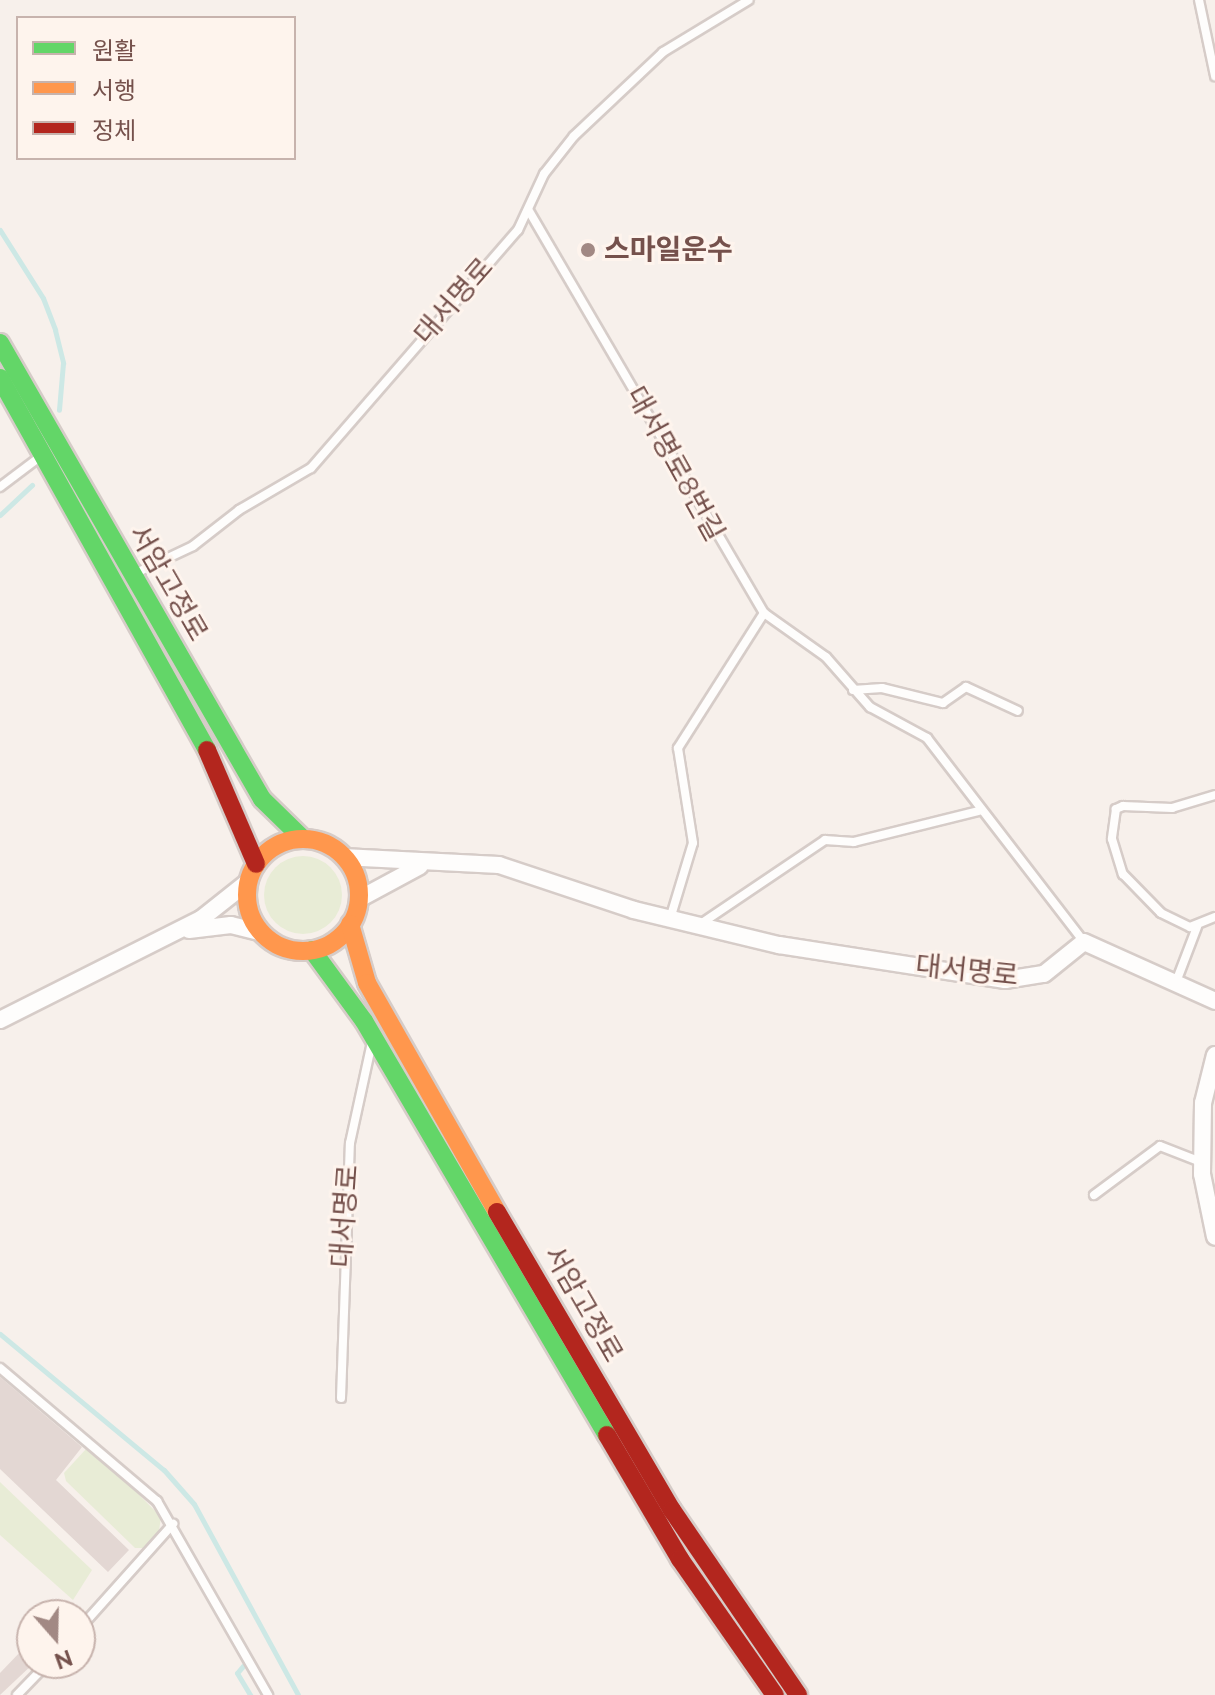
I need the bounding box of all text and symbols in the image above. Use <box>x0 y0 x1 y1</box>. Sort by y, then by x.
legend <box>16 16 296 160</box>
text: 원활 <box>92 36 136 65</box>
text: 서행 <box>92 76 136 105</box>
text: 정체 <box>92 116 136 145</box>
place label: 스마일운수 <box>604 233 733 267</box>
marker: 스마일운수 <box>579 241 597 259</box>
street label: 대서명로 <box>408 251 500 351</box>
street label: 대서명로8번길 <box>619 381 731 547</box>
street label: 서암고정로 <box>121 519 215 647</box>
street label: 대서명로 <box>914 949 1020 993</box>
street label: 대서명로 <box>325 1163 365 1269</box>
street label: 서암고정로 <box>536 1240 630 1368</box>
north arrow <box>16 1599 96 1679</box>
text: N <box>51 1645 76 1675</box>

